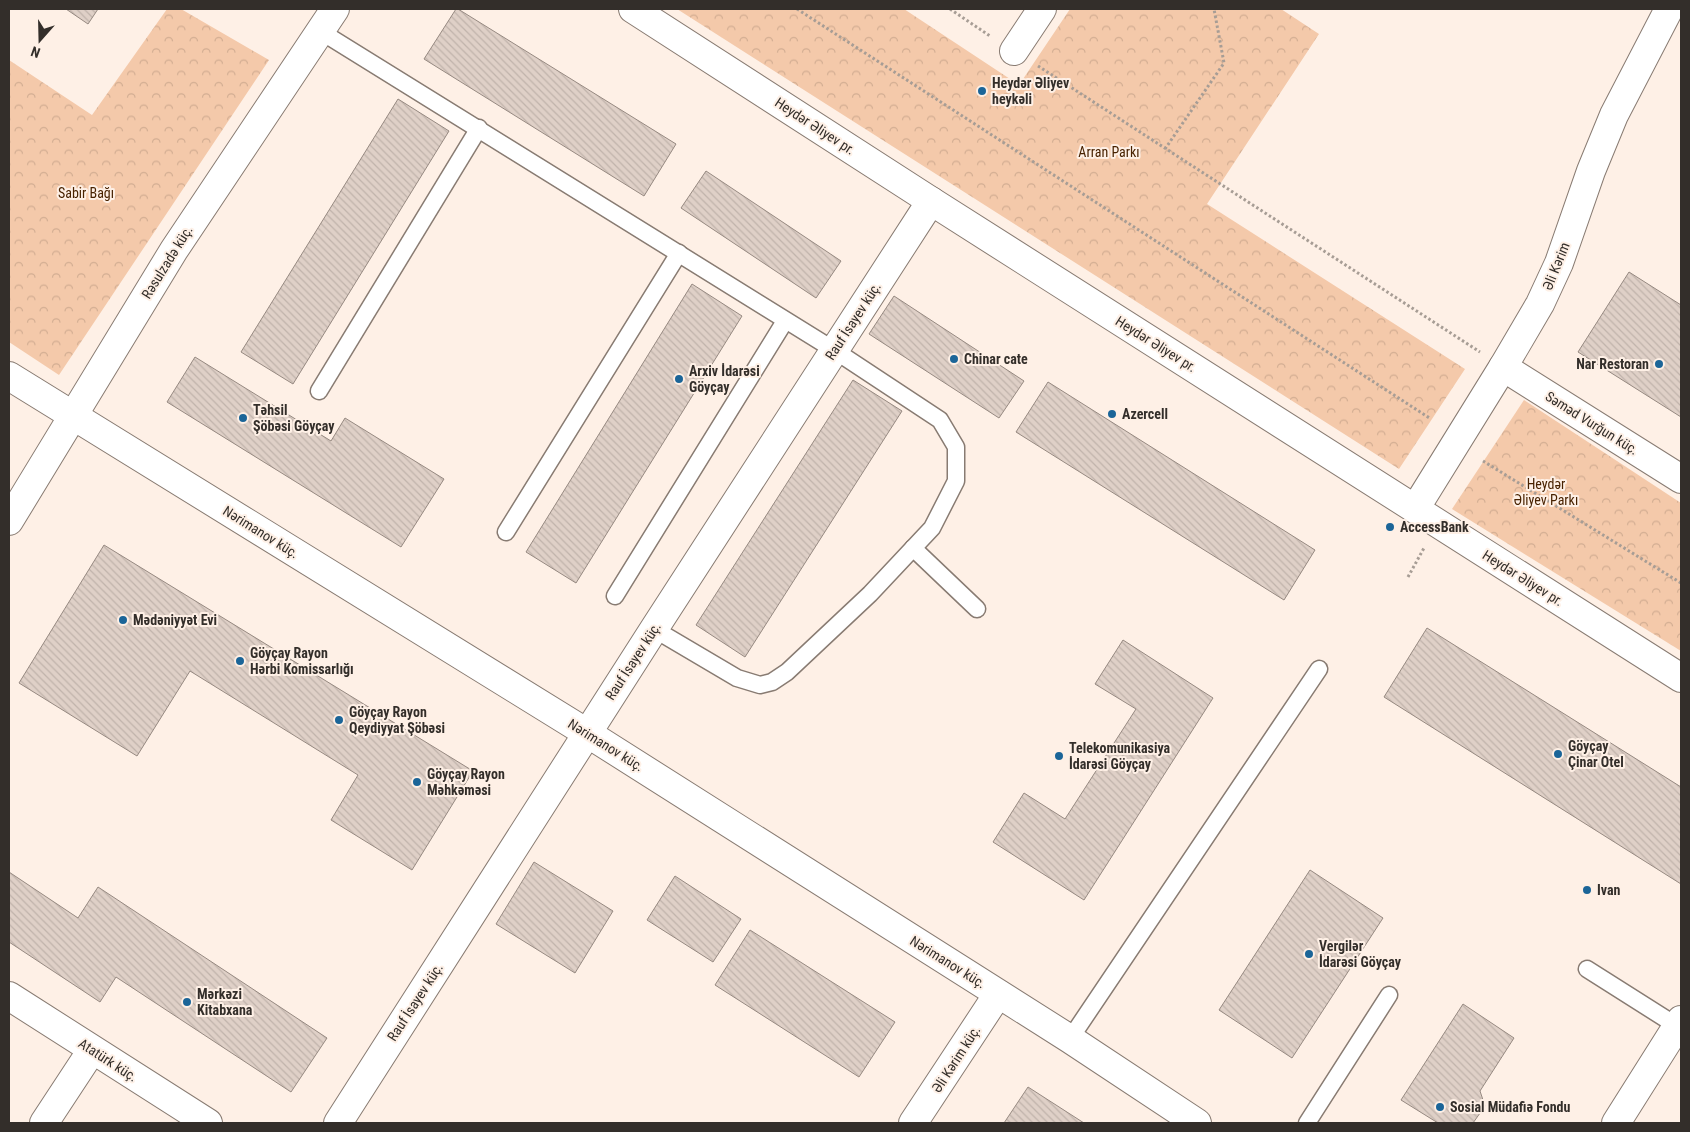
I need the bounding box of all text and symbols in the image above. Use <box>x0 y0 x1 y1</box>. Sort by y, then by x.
north arrow <box>15 15 65 65</box>
text: N <box>29 43 42 61</box>
place label: Heydər Əliyev heykəli <box>992 75 1070 107</box>
marker: Heydər Əliyev heykəli <box>976 85 988 97</box>
street label: Heydər Əliyev pr. <box>772 94 858 158</box>
park label: Arran Parkı <box>1078 144 1140 160</box>
park label: Sabir Bağı <box>58 185 114 201</box>
street label: Rəsulzadə küç. <box>138 223 196 301</box>
street label: Əli Kərim <box>1539 240 1573 292</box>
street label: Rauf İsayev küç. <box>822 279 884 363</box>
street label: Heydər Əliyev pr. <box>1113 313 1199 375</box>
place label: Chinar cate <box>964 351 1028 367</box>
marker: Chinar cate <box>948 353 960 365</box>
place label: Nar Restoran <box>1576 356 1649 372</box>
marker: Nar Restoran <box>1653 358 1665 370</box>
place label: Arxiv İdarəsi Göyçay <box>689 363 760 395</box>
marker: Arxiv İdarəsi Göyçay <box>673 373 685 385</box>
street label: Səməd Vurğun küç. <box>1543 388 1641 458</box>
place label: Təhsil Şöbəsi Göyçay <box>253 402 335 434</box>
place label: Azercell <box>1122 406 1168 422</box>
marker: Azercell <box>1106 408 1118 420</box>
marker: Təhsil Şöbəsi Göyçay <box>237 412 249 424</box>
park label: Heydər Əliyev Parkı <box>1514 476 1578 508</box>
street label: Nərimanov küç. <box>220 502 302 562</box>
place label: AccessBank <box>1400 519 1469 535</box>
marker: AccessBank <box>1384 521 1396 533</box>
street label: Heydər Əliyev pr. <box>1480 547 1566 609</box>
place label: Mədəniyyət Evi <box>133 612 217 628</box>
marker: Mədəniyyət Evi <box>117 614 129 626</box>
street label: Rauf İsayev küç. <box>602 619 664 703</box>
place label: Göyçay Rayon Hərbi Komissarlığı <box>250 645 354 677</box>
marker: Göyçay Rayon Hərbi Komissarlığı <box>234 655 246 667</box>
place label: Göyçay Rayon Qeydiyyat Şöbəsi <box>349 704 445 736</box>
marker: Göyçay Rayon Qeydiyyat Şöbəsi <box>333 714 345 726</box>
street label: Nərimanov küç. <box>565 715 647 775</box>
place label: Göyçay Çinar Otel <box>1568 738 1624 770</box>
place label: Telekomunikasiya İdarəsi Göyçay <box>1069 740 1171 772</box>
marker: Göyçay Çinar Otel <box>1552 748 1564 760</box>
marker: Telekomunikasiya İdarəsi Göyçay <box>1053 750 1065 762</box>
place label: Göyçay Rayon Məhkəməsi <box>427 766 505 798</box>
marker: Göyçay Rayon Məhkəməsi <box>411 776 423 788</box>
place label: Ivan <box>1597 882 1621 898</box>
marker: Ivan <box>1581 884 1593 896</box>
street label: Nərimanov küç. <box>907 932 989 992</box>
place label: Vergilər İdarəsi Göyçay <box>1319 938 1402 970</box>
marker: Vergilər İdarəsi Göyçay <box>1303 948 1315 960</box>
street label: Rauf İsayev küç. <box>384 960 446 1044</box>
place label: Mərkəzi Kitabxana <box>197 986 253 1018</box>
marker: Mərkəzi Kitabxana <box>181 996 193 1008</box>
street label: Əli Kərim küç. <box>928 1023 984 1095</box>
street label: Atatürk küç. <box>76 1035 140 1085</box>
place label: Sosial Müdafiə Fondu <box>1450 1099 1571 1115</box>
marker: Sosial Müdafiə Fondu <box>1434 1101 1446 1113</box>

